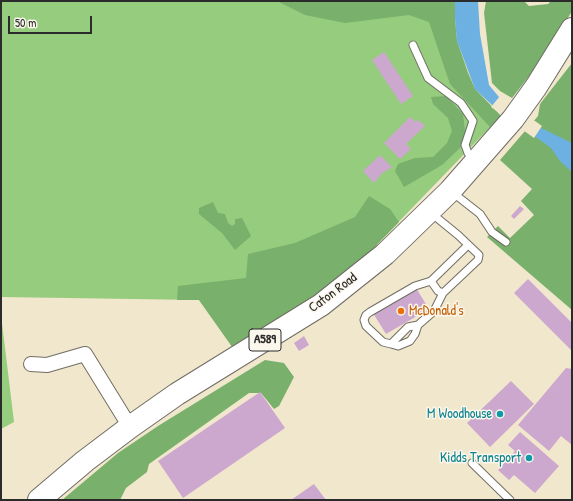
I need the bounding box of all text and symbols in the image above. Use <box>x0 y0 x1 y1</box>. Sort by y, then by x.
scale bar <box>10 8 94 34</box>
text: 50 m <box>15 14 36 31</box>
street label: Caton Road <box>306 269 360 317</box>
place label: McDonald's <box>409 303 464 319</box>
marker: McDonald's <box>396 306 406 316</box>
road number: A589 <box>249 329 281 351</box>
place label: M Woodhouse <box>427 406 492 422</box>
marker: M Woodhouse <box>495 409 505 419</box>
place label: Kidds Transport <box>440 450 521 466</box>
marker: Kidds Transport <box>524 453 534 463</box>

